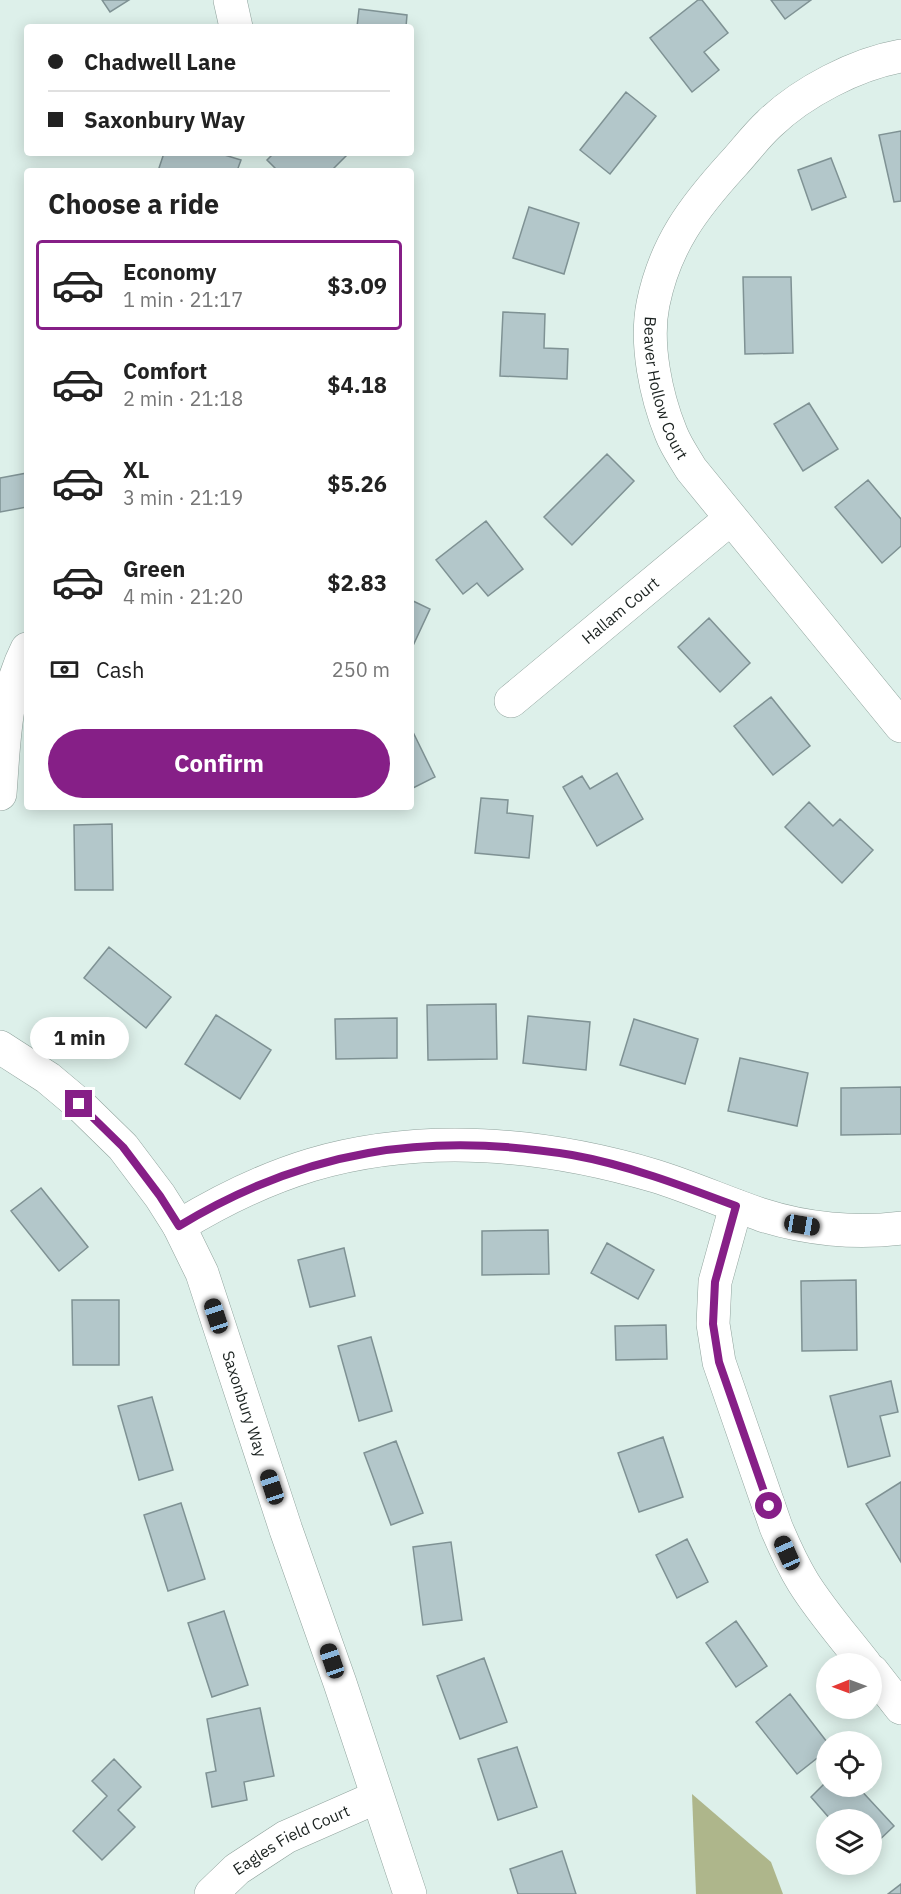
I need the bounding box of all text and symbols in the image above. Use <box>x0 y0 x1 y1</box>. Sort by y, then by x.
text: Chadwell Lane <box>84 47 236 76</box>
text: Saxonbury Way <box>84 105 245 134</box>
text: Choose a ride <box>48 186 219 221</box>
text: Economy <box>123 257 217 286</box>
icon: car <box>51 258 105 312</box>
text: $3.09 <box>327 271 387 300</box>
text: 1 min · 21:17 <box>123 286 243 313</box>
street label: Beaver Hollow Court <box>640 316 693 463</box>
text: Comfort <box>123 356 207 385</box>
icon: car <box>51 357 105 411</box>
text: $4.18 <box>327 370 387 399</box>
text: 2 min · 21:18 <box>123 385 243 412</box>
text: XL <box>123 455 149 484</box>
icon: car <box>51 456 105 510</box>
text: $5.26 <box>327 469 387 498</box>
text: 3 min · 21:19 <box>123 484 243 511</box>
text: Green <box>123 554 185 583</box>
icon: car <box>51 555 105 609</box>
text: $2.83 <box>327 568 387 597</box>
street label: Hallam Court <box>578 572 663 648</box>
text: 4 min · 21:20 <box>123 583 243 610</box>
icon: cash <box>48 653 81 686</box>
text: Cash <box>96 655 145 684</box>
text: 250 m <box>332 656 390 683</box>
button: Confirm <box>48 729 390 798</box>
callout: 1 min <box>29 1017 128 1059</box>
text: 1 min <box>53 1024 106 1051</box>
route end <box>65 1090 92 1117</box>
car <box>783 1213 821 1237</box>
car <box>202 1296 230 1336</box>
street label: Saxonbury Way <box>218 1348 271 1460</box>
car <box>258 1467 286 1507</box>
route start <box>755 1492 782 1519</box>
car <box>771 1533 803 1573</box>
car <box>318 1641 346 1681</box>
north arrow <box>816 1653 882 1719</box>
map controls <box>816 1653 882 1875</box>
button: locate <box>816 1731 882 1797</box>
street label: Eagles Field Court <box>229 1800 353 1879</box>
button: layers <box>816 1809 882 1875</box>

